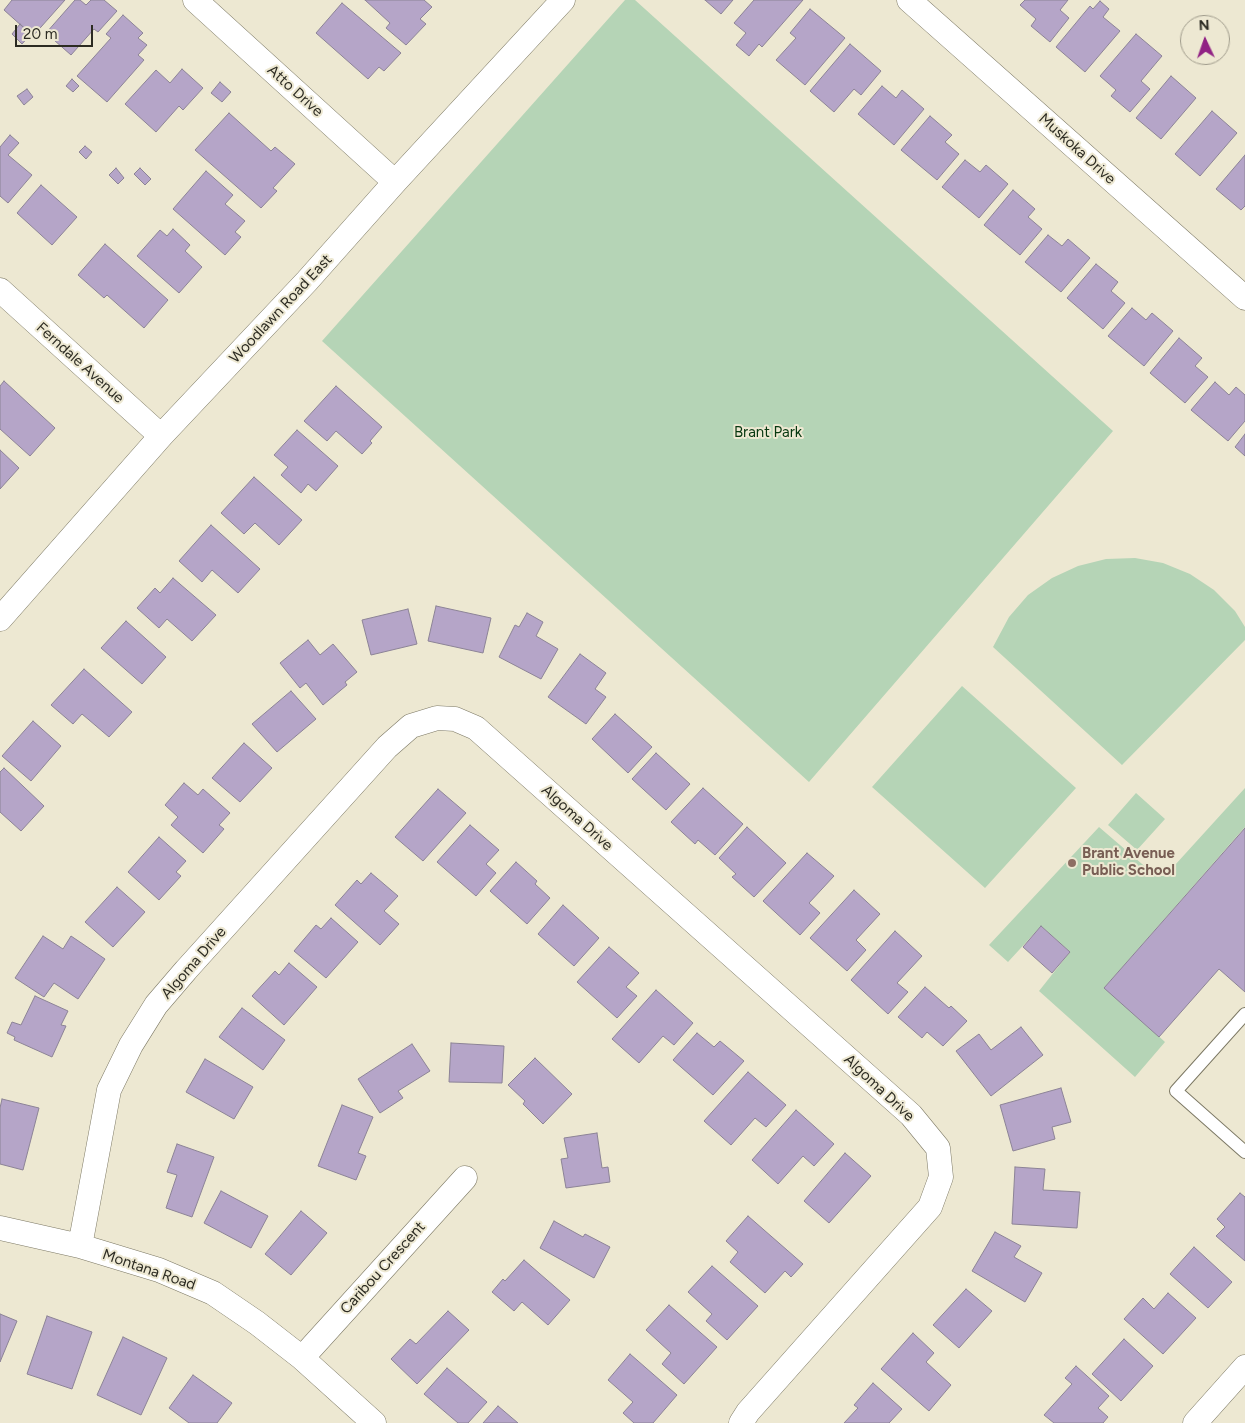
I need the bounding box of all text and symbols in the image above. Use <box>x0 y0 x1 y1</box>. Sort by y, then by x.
scale bar <box>18 15 95 47</box>
north arrow <box>1180 15 1230 65</box>
text: N <box>1198 17 1210 34</box>
text: 20 m <box>23 25 57 43</box>
street label: Atto Drive <box>264 61 326 121</box>
street label: Muskoka Drive <box>1035 110 1119 188</box>
street label: Woodlawn Road East <box>226 251 336 367</box>
street label: Ferndale Avenue <box>32 319 128 407</box>
park label: Brant Park <box>734 424 802 442</box>
street label: Algoma Drive <box>538 781 616 855</box>
place label: Brant Avenue Public School <box>1082 845 1175 880</box>
marker: Brant Avenue Public School <box>1066 857 1078 869</box>
street label: Algoma Drive <box>158 923 230 1003</box>
street label: Algoma Drive <box>840 1051 918 1125</box>
street label: Caribou Crescent <box>337 1218 429 1318</box>
street label: Montana Road <box>100 1246 198 1294</box>

